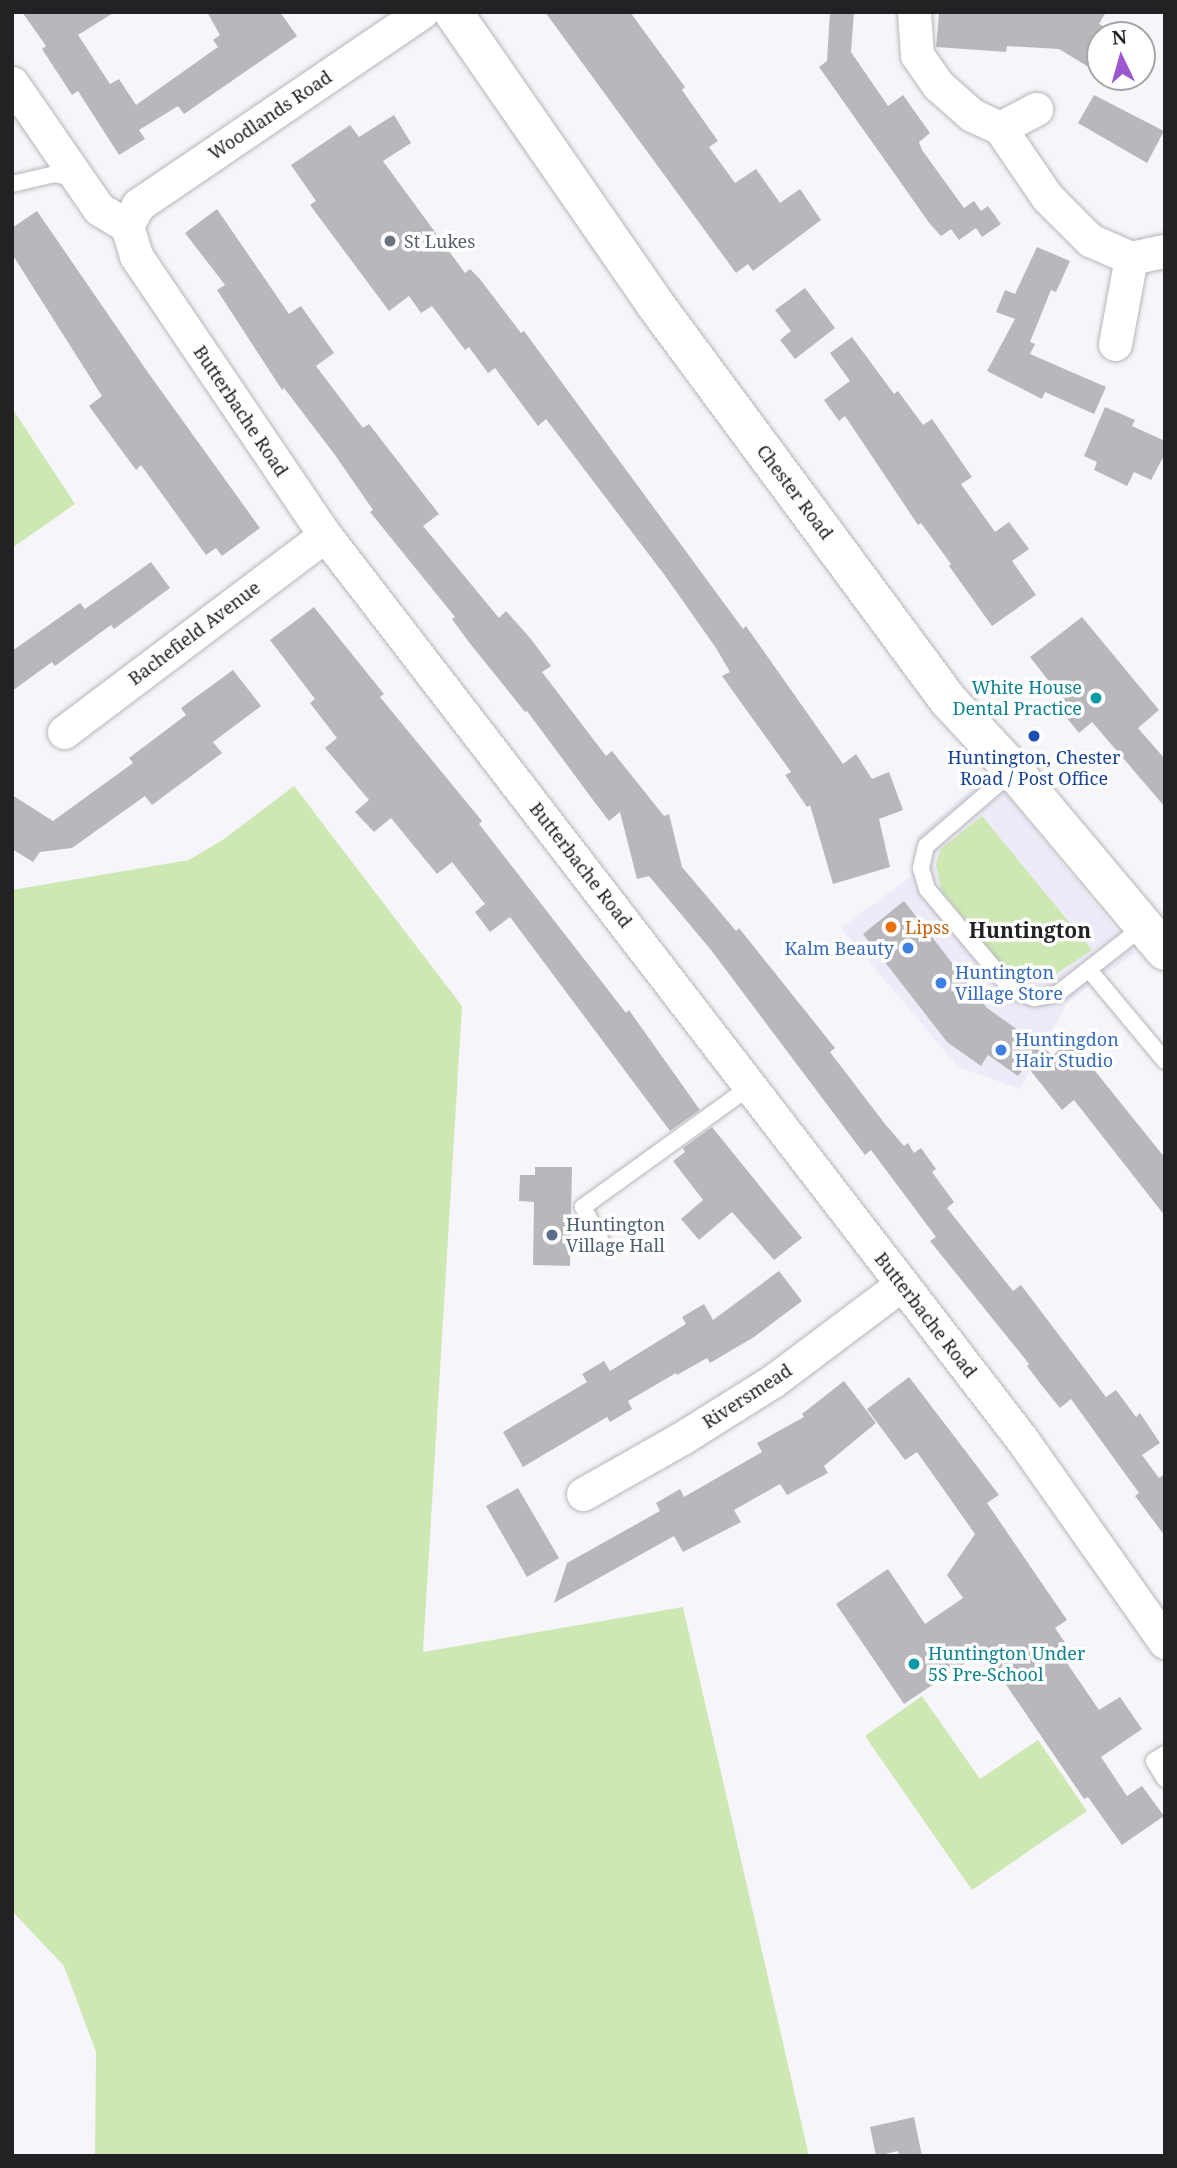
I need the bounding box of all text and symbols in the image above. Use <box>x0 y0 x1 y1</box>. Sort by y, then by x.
north arrow <box>1086 21 1156 91</box>
text: N <box>1111 23 1128 51</box>
street label: Woodlands Road <box>204 66 336 164</box>
place label: St Lukes <box>404 230 475 252</box>
marker: St Lukes <box>382 233 398 249</box>
street label: Butterbache Road <box>189 341 293 481</box>
street label: Chester Road <box>752 440 838 544</box>
street label: Bachefield Avenue <box>124 577 264 689</box>
place label: White House Dental Practice <box>952 677 1082 720</box>
marker: White House Dental Practice <box>1088 690 1104 706</box>
marker: Huntington, Chester Road / Post Office <box>1026 728 1042 744</box>
place label: Huntington, Chester Road / Post Office <box>948 747 1120 790</box>
street label: Butterbache Road <box>525 798 637 932</box>
place label: Lipss <box>905 916 949 938</box>
district label: Huntington <box>969 917 1091 943</box>
marker: Lipss <box>883 919 899 935</box>
place label: Kalm Beauty <box>785 937 894 959</box>
marker: Kalm Beauty <box>900 940 916 956</box>
place label: Huntington Village Store <box>955 962 1063 1004</box>
marker: Huntington Village Store <box>933 975 949 991</box>
place label: Huntingdon Hair Studio <box>1015 1029 1119 1072</box>
marker: Huntingdon Hair Studio <box>993 1042 1009 1058</box>
place label: Huntington Village Hall <box>566 1214 665 1256</box>
marker: Huntington Village Hall <box>544 1227 560 1243</box>
street label: Butterbache Road <box>870 1248 982 1382</box>
street label: Riversmead <box>698 1359 796 1433</box>
place label: Huntington Under 5S Pre-School <box>928 1643 1085 1686</box>
marker: Huntington Under 5S Pre-School <box>906 1656 922 1672</box>

